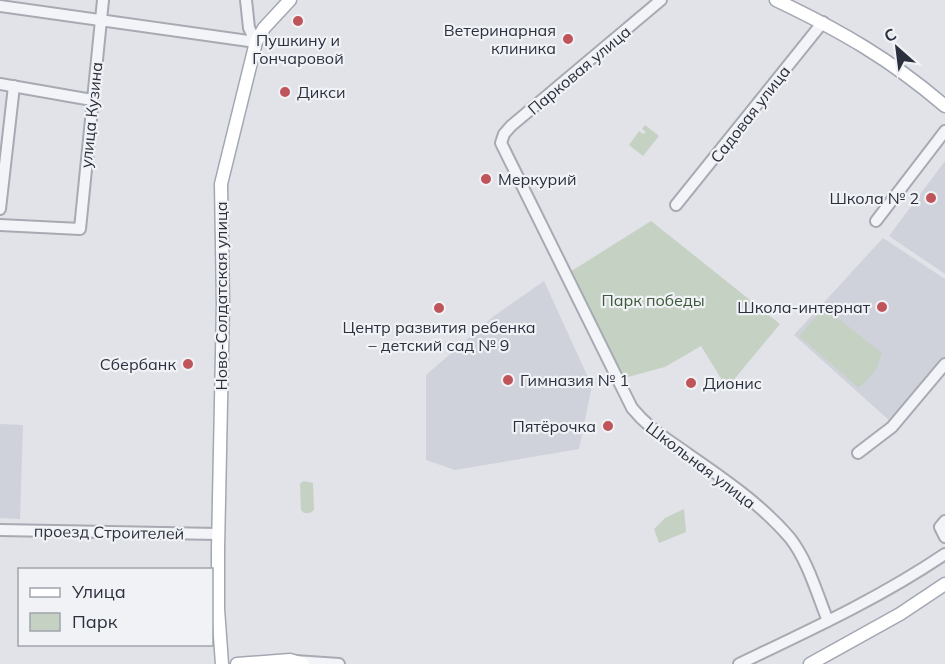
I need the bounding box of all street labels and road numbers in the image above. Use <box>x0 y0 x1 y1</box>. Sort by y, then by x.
street label: Парковая улица <box>524 21 634 119</box>
street label: улица Кузина <box>75 61 107 169</box>
street label: Садовая улица <box>706 61 794 167</box>
street label: Ново-Солдатская улица <box>211 202 231 390</box>
street label: Школьная улица <box>642 417 760 513</box>
street label: проезд Строителей <box>34 521 184 543</box>

